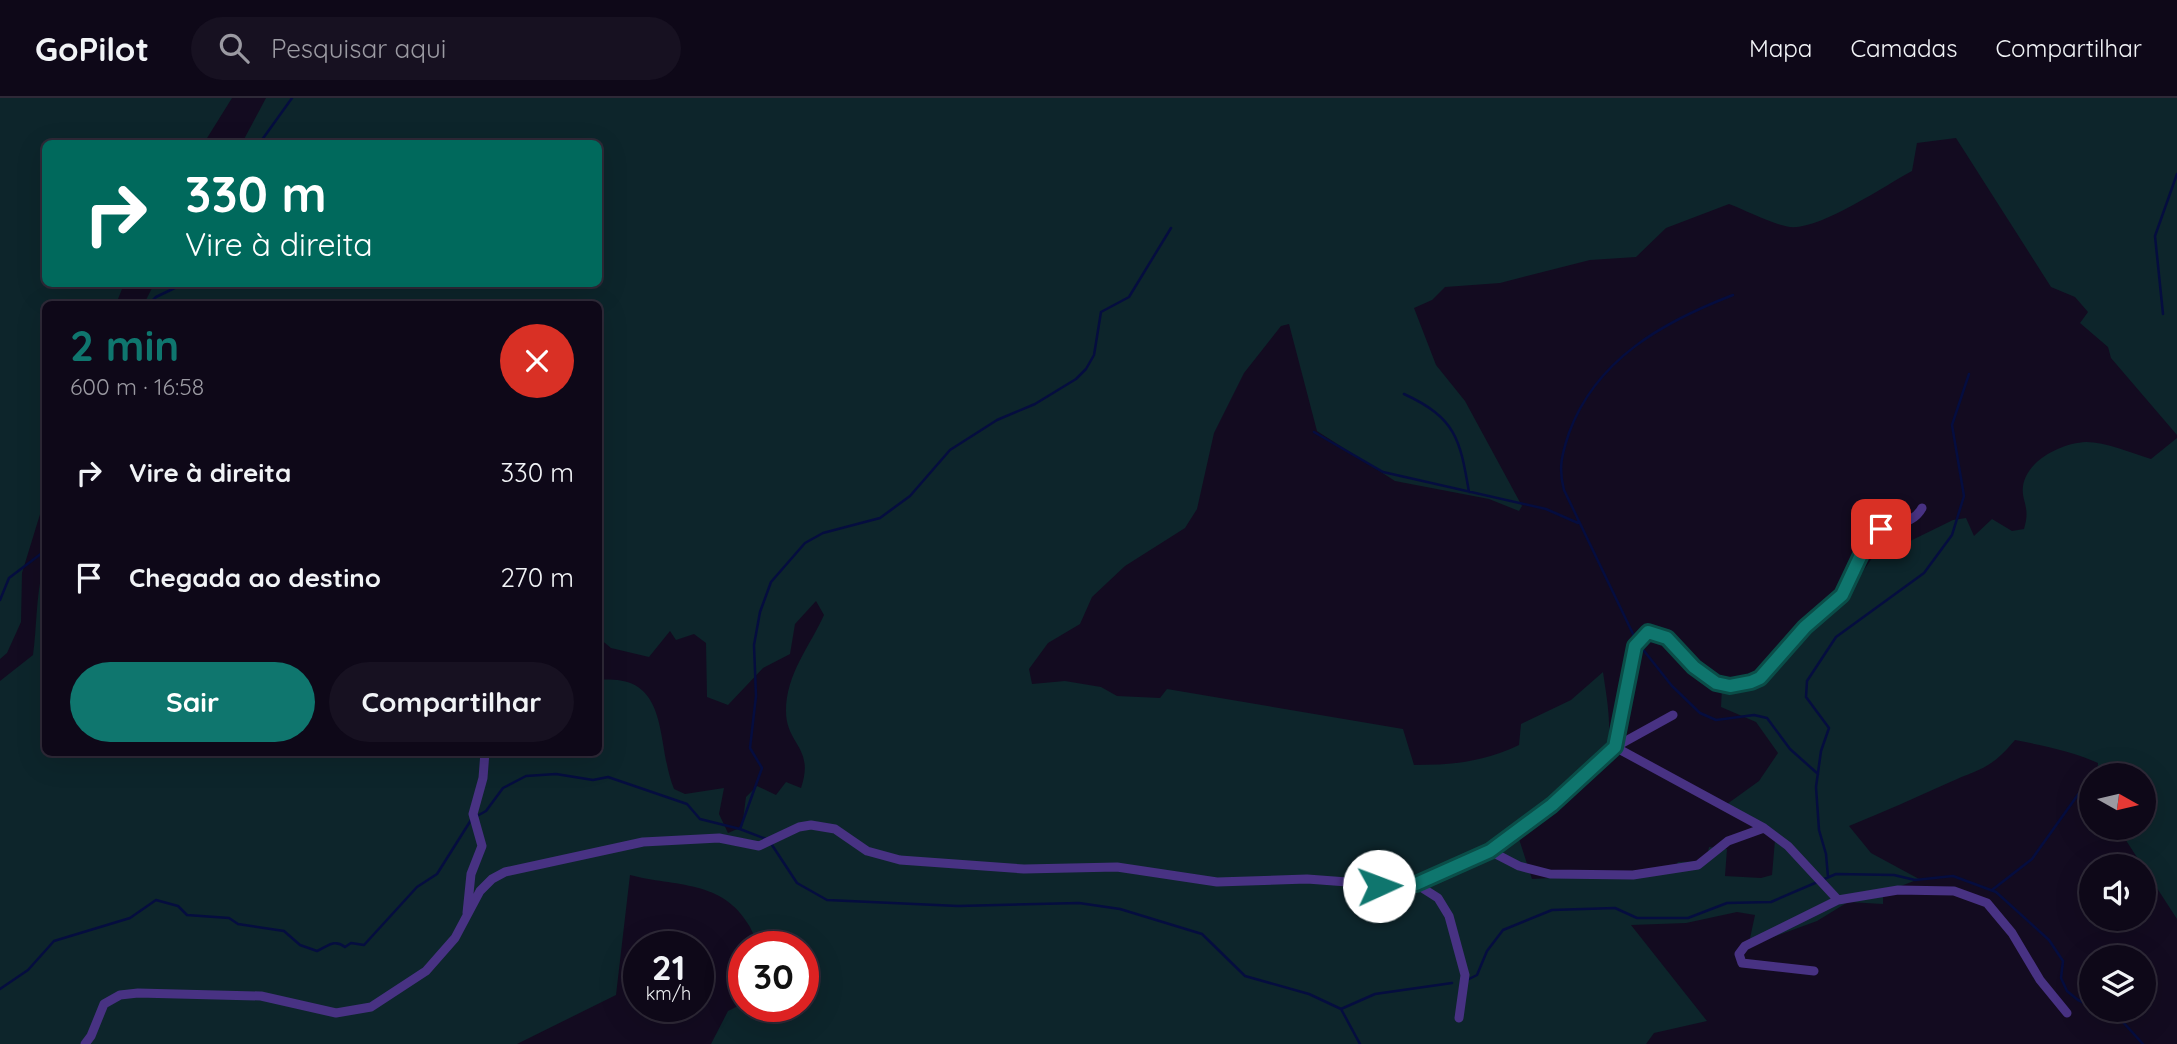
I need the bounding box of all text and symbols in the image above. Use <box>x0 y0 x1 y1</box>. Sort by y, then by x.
search box <box>191 17 681 80</box>
text: GoPilot <box>35 28 149 69</box>
icon: search <box>215 29 253 67</box>
text: Pesquisar aqui <box>271 32 446 65</box>
text: Mapa <box>1749 33 1812 63</box>
text: Camadas <box>1850 33 1957 63</box>
text: Compartilhar <box>1995 33 2142 63</box>
text: 330 m <box>185 163 327 224</box>
icon: right <box>70 168 161 259</box>
text: Vire à direita <box>185 224 373 264</box>
text: 2 min <box>70 319 179 372</box>
button: close <box>500 324 574 398</box>
text: 600 m · 16:58 <box>70 372 204 401</box>
icon: right <box>70 454 108 492</box>
text: Vire à direita <box>129 456 291 489</box>
text: 330 m <box>500 456 574 489</box>
pin <box>1851 499 1911 559</box>
icon: arrive <box>1862 510 1900 548</box>
icon: arrive <box>70 559 108 597</box>
text: Chegada ao destino <box>129 561 381 594</box>
text: 270 m <box>500 561 574 594</box>
button: Sair <box>70 662 315 742</box>
button: Compartilhar <box>329 662 574 742</box>
north arrow <box>2079 763 2156 840</box>
map controls <box>2079 763 2156 1022</box>
position arrow <box>1342 849 1416 923</box>
button: sound <box>2079 854 2156 931</box>
speed limit sign: 30 <box>728 931 819 1022</box>
text: 21 <box>652 945 685 989</box>
button: layers <box>2079 945 2156 1022</box>
text: km/h <box>646 982 691 1005</box>

